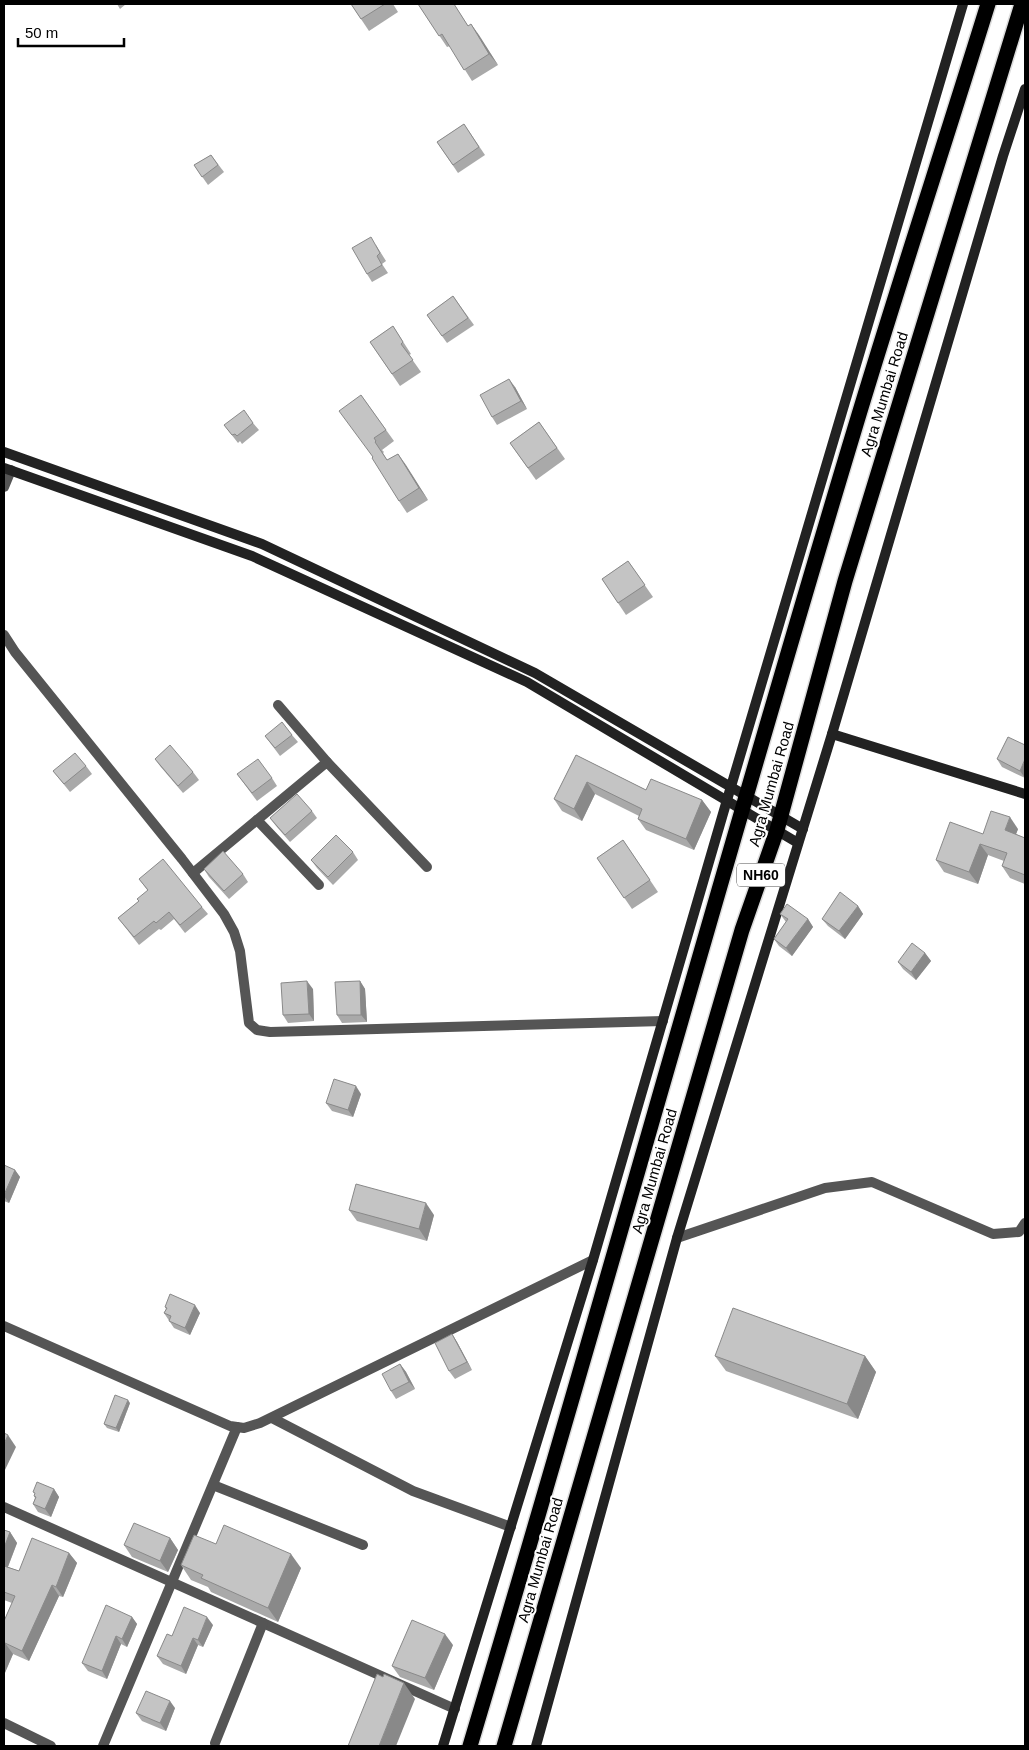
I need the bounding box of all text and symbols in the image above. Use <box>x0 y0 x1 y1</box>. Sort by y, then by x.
scale bar <box>18 15 124 47</box>
text: 50 m <box>25 24 58 41</box>
street label: Agra Mumbai Road <box>857 330 911 458</box>
street label: Agra Mumbai Road <box>745 720 797 848</box>
road number: NH60 <box>737 864 785 886</box>
street label: Agra Mumbai Road <box>628 1107 680 1235</box>
street label: Agra Mumbai Road <box>514 1496 566 1624</box>

